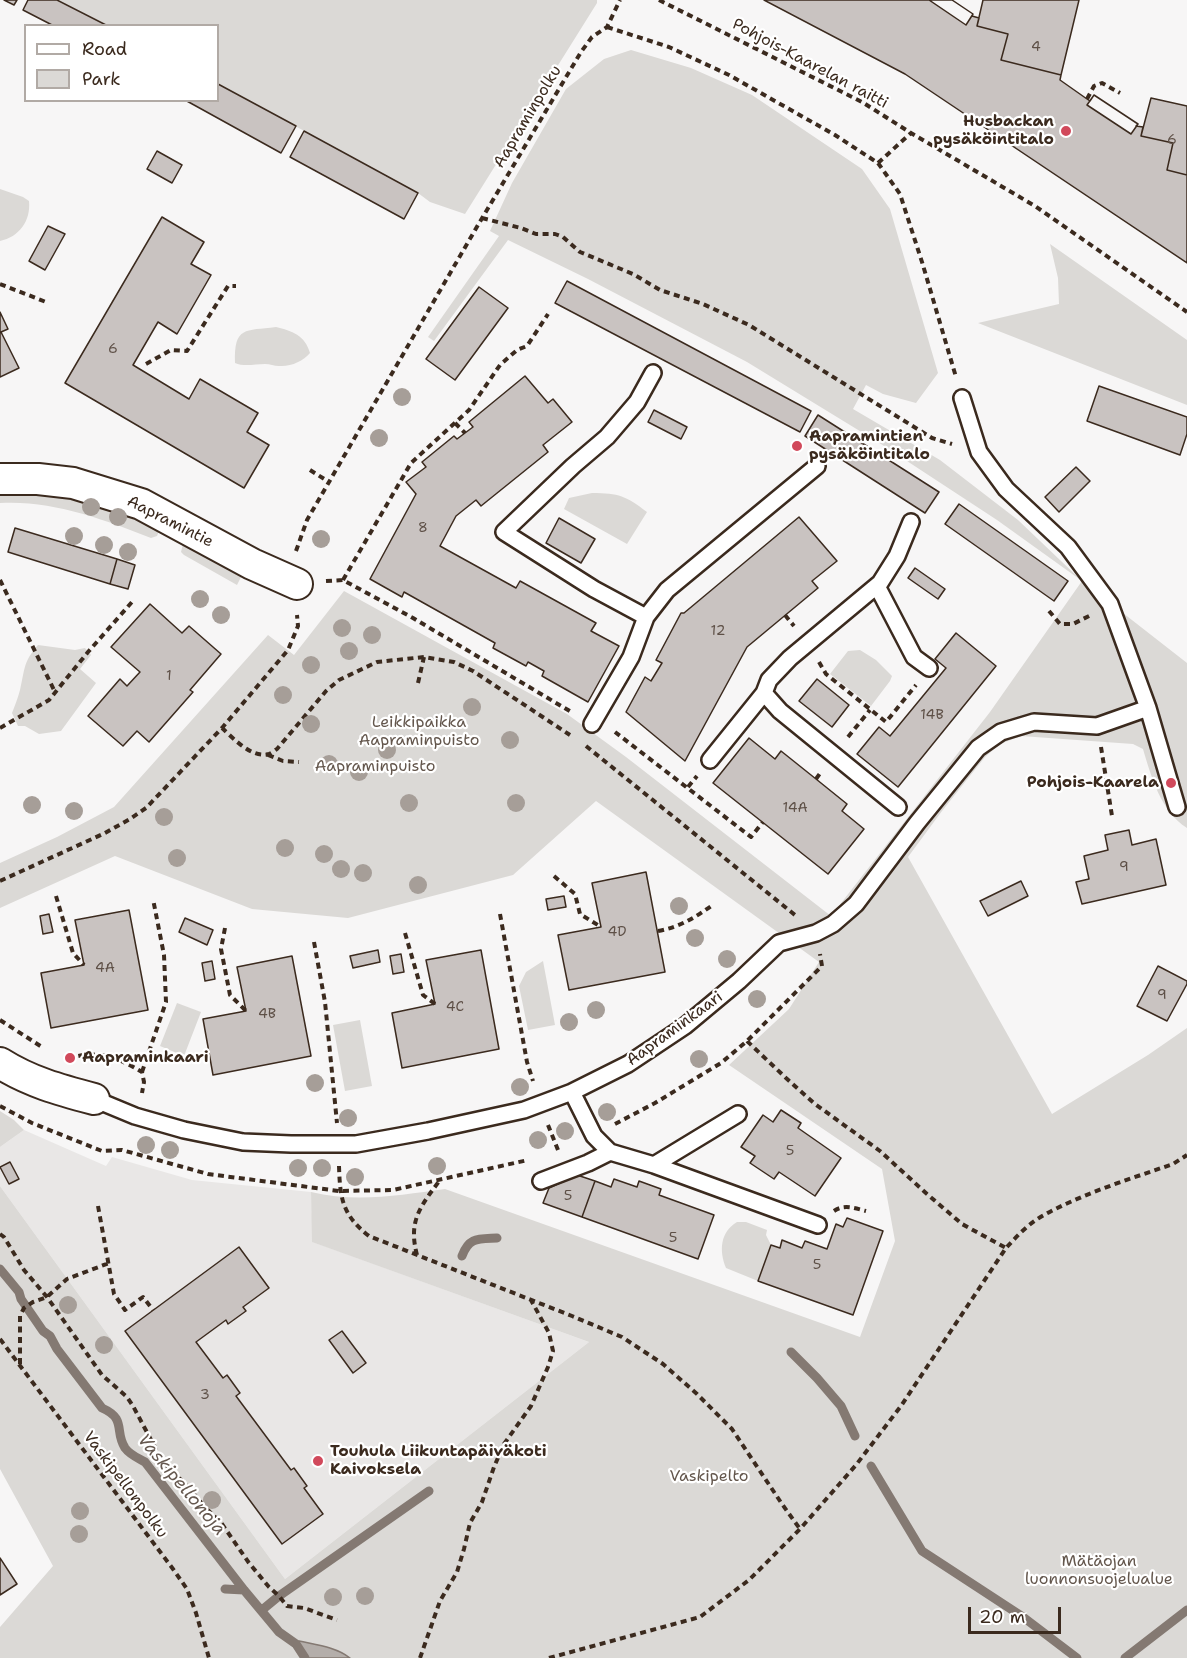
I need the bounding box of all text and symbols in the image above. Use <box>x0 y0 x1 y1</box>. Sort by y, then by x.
street label: Pohjois-Kaarelan raitti <box>729 15 891 113</box>
legend <box>24 24 219 102</box>
text: Road <box>82 37 127 61</box>
house number: 4 <box>1031 39 1041 55</box>
street label: Aapraminpolku <box>490 62 566 172</box>
text: Park <box>82 67 121 91</box>
place label: Husbackan pysäköintitalo <box>933 112 1054 150</box>
marker: Husbackan pysäköintitalo <box>1059 124 1073 138</box>
house number: 6 <box>1167 132 1177 148</box>
house number: 6 <box>108 341 118 357</box>
place label: Aapramintien pysäköintitalo <box>809 427 930 465</box>
marker: Aapramintien pysäköintitalo <box>790 439 804 453</box>
street label: Aapramintie <box>124 492 216 552</box>
house number: 8 <box>418 520 428 536</box>
house number: 12 <box>711 623 725 639</box>
house number: 1 <box>166 668 172 684</box>
house number: 14B <box>920 707 944 723</box>
park label: Leikkipaikka Aapraminpuisto <box>359 713 479 751</box>
park label: Aapraminpuisto <box>315 757 435 777</box>
place label: Pohjois-Kaarela <box>1027 773 1159 793</box>
marker: Pohjois-Kaarela <box>1164 776 1178 790</box>
house number: 14A <box>782 800 808 816</box>
house number: 9 <box>1119 859 1129 875</box>
house number: 4D <box>608 924 626 940</box>
house number: 4A <box>95 960 115 976</box>
house number: 9 <box>1157 987 1167 1003</box>
street label: Aapraminkaari <box>623 988 727 1070</box>
house number: 4C <box>446 999 464 1015</box>
house number: 4B <box>258 1006 276 1022</box>
place label: Aapraminkaari <box>82 1048 209 1068</box>
marker: Aapraminkaari <box>63 1051 77 1065</box>
house number: 5 <box>786 1143 794 1159</box>
house number: 5 <box>564 1188 572 1204</box>
house number: 5 <box>669 1230 677 1246</box>
house number: 5 <box>813 1257 821 1273</box>
house number: 3 <box>200 1387 210 1403</box>
street label: Vaskipellonpolku <box>79 1428 171 1542</box>
water label: Vaskipellonoja <box>132 1430 230 1540</box>
place label: Touhula Liikuntapäiväkoti Kaivoksela <box>330 1442 547 1480</box>
marker: Touhula Liikuntapäiväkoti Kaivoksela <box>311 1454 325 1468</box>
park label: Vaskipelto <box>669 1467 749 1487</box>
park label: Mätäojan luonnonsuojelualue <box>1025 1552 1173 1590</box>
scale bar <box>971 1595 1064 1633</box>
text: 20 m <box>979 1605 1025 1629</box>

